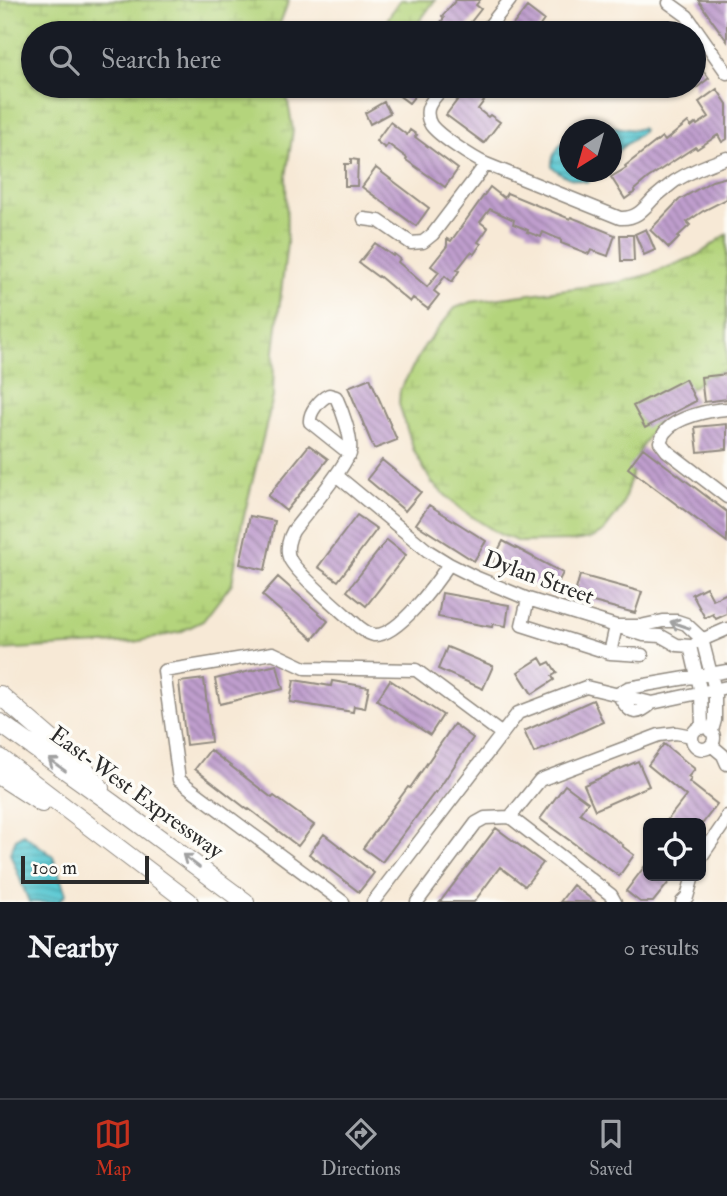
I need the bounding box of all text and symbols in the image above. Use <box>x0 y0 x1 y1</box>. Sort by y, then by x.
search box <box>21 21 706 98</box>
icon: search <box>45 41 83 79</box>
text: Search here <box>101 44 221 76</box>
north arrow <box>559 119 622 182</box>
street label: Dylan Street <box>479 544 598 611</box>
one-way arrow <box>669 617 691 630</box>
street label: East-West Expressway <box>44 720 230 867</box>
one-way arrow <box>49 757 67 772</box>
map controls <box>643 818 706 881</box>
button: locate <box>643 818 706 881</box>
scale bar <box>21 853 149 885</box>
one-way arrow <box>182 854 200 869</box>
text: 100 m <box>32 856 77 880</box>
text: Nearby <box>28 929 118 966</box>
text: 0 results <box>623 933 699 962</box>
tab: Map <box>94 1115 132 1181</box>
tab: Directions <box>321 1115 401 1181</box>
tab: Saved <box>589 1115 633 1181</box>

